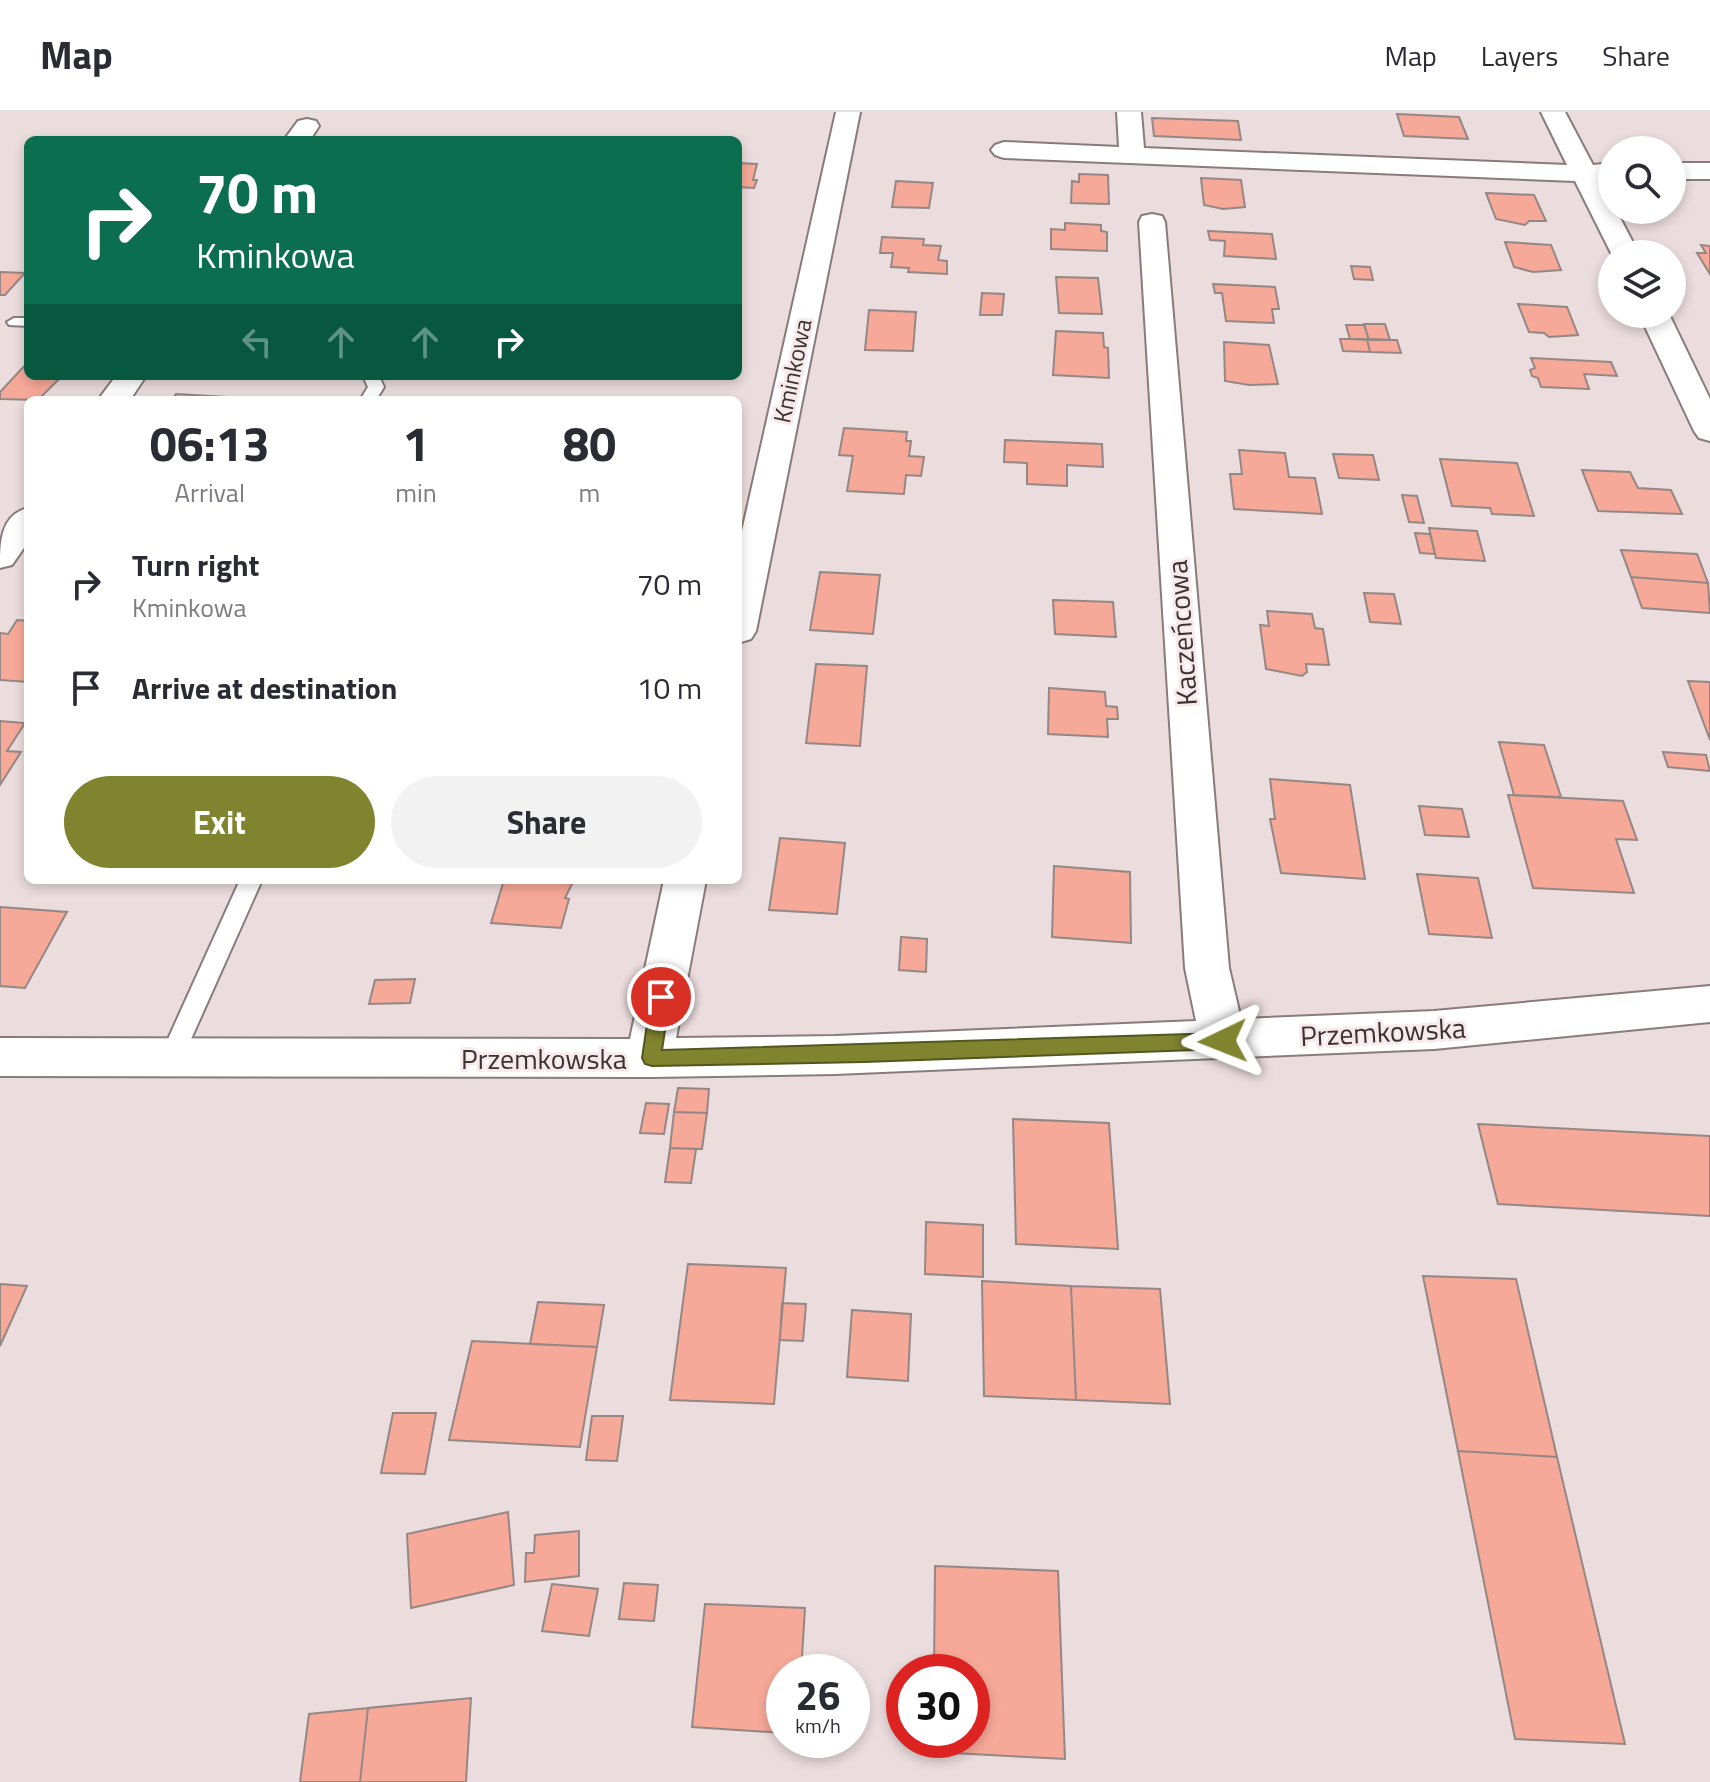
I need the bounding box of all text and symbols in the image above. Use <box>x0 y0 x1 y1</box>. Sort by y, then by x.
text: Map <box>40 26 113 84</box>
text: Map <box>1384 34 1437 77</box>
text: Layers <box>1481 34 1558 77</box>
text: Share <box>1602 34 1670 77</box>
map controls <box>1598 136 1686 328</box>
button: search <box>1598 136 1686 224</box>
text: 70 m <box>196 150 318 235</box>
icon: right <box>64 168 168 272</box>
text: Kminkowa <box>196 227 355 282</box>
button: layers <box>1598 240 1686 328</box>
street label: Kminkowa <box>763 315 821 426</box>
icon: left <box>235 320 279 364</box>
icon: ahead <box>319 320 363 364</box>
icon: ahead <box>403 320 447 364</box>
icon: right <box>487 320 531 364</box>
text: 06:13 <box>150 407 270 480</box>
text: 1 <box>403 407 429 480</box>
text: 80 <box>562 407 616 480</box>
text: Arrival <box>174 473 245 512</box>
text: min <box>395 473 437 512</box>
text: m <box>578 473 600 512</box>
text: Turn right <box>132 542 260 588</box>
street label: Kaczeńcowa <box>1155 559 1208 707</box>
text: 70 m <box>637 561 702 607</box>
icon: right <box>64 562 108 606</box>
text: Kminkowa <box>132 588 247 627</box>
text: Arrive at destination <box>132 665 397 711</box>
text: 10 m <box>637 665 702 711</box>
icon: arrive <box>64 666 108 710</box>
button: Exit <box>64 776 375 868</box>
button: Share <box>391 776 702 868</box>
pin <box>627 963 695 1031</box>
icon: arrive <box>639 975 683 1019</box>
position arrow <box>1181 999 1265 1083</box>
street label: Przemkowska <box>1299 1006 1467 1057</box>
street label: Przemkowska <box>461 1037 627 1080</box>
speed limit sign: 30 <box>886 1654 990 1758</box>
text: 26 <box>796 1665 840 1726</box>
text: km/h <box>795 1710 841 1741</box>

